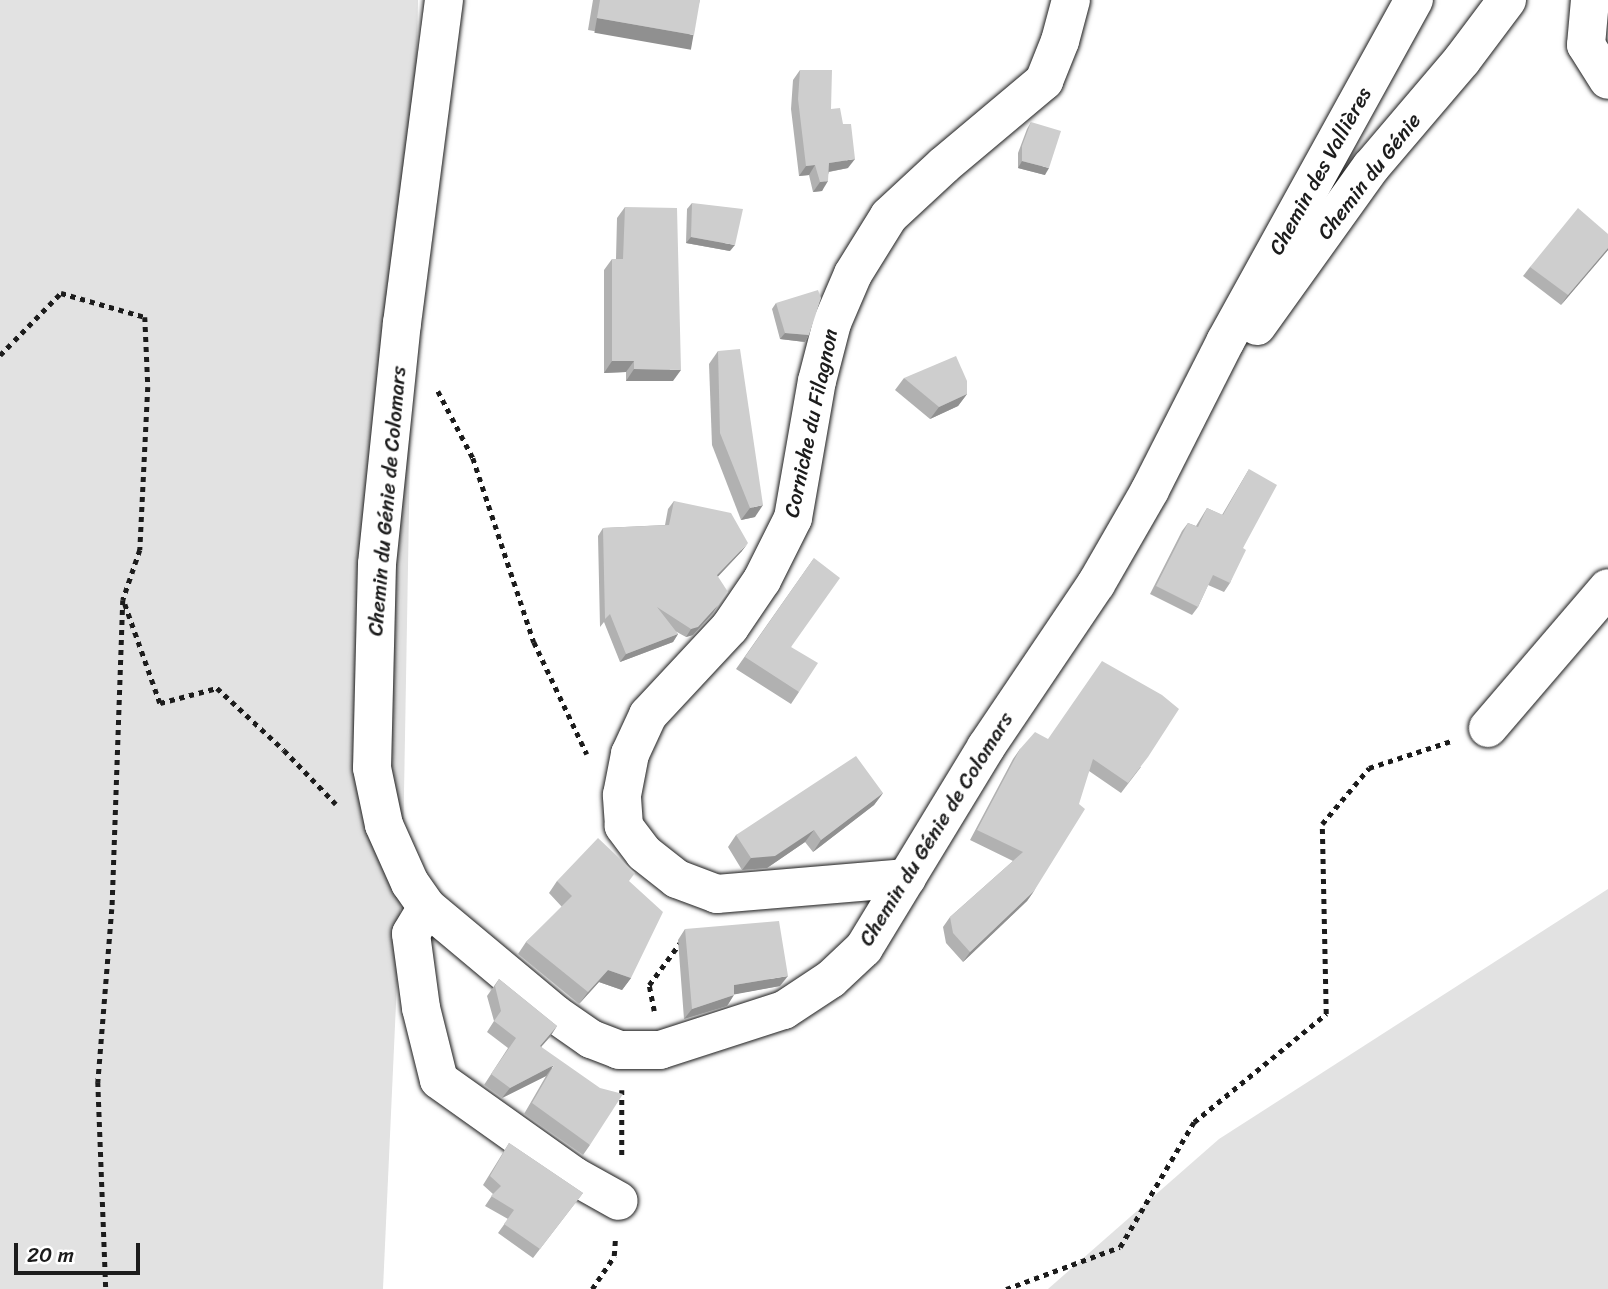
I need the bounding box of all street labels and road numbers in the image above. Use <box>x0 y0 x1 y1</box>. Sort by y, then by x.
street label: Chemin des Vallières <box>1263 82 1377 260</box>
street label: Chemin du Génie <box>1312 108 1426 244</box>
street label: Corniche du Filagnon <box>779 327 843 519</box>
street label: Chemin du Génie de Colomars <box>363 365 411 637</box>
street label: Chemin du Génie de Colomars <box>853 707 1019 951</box>

